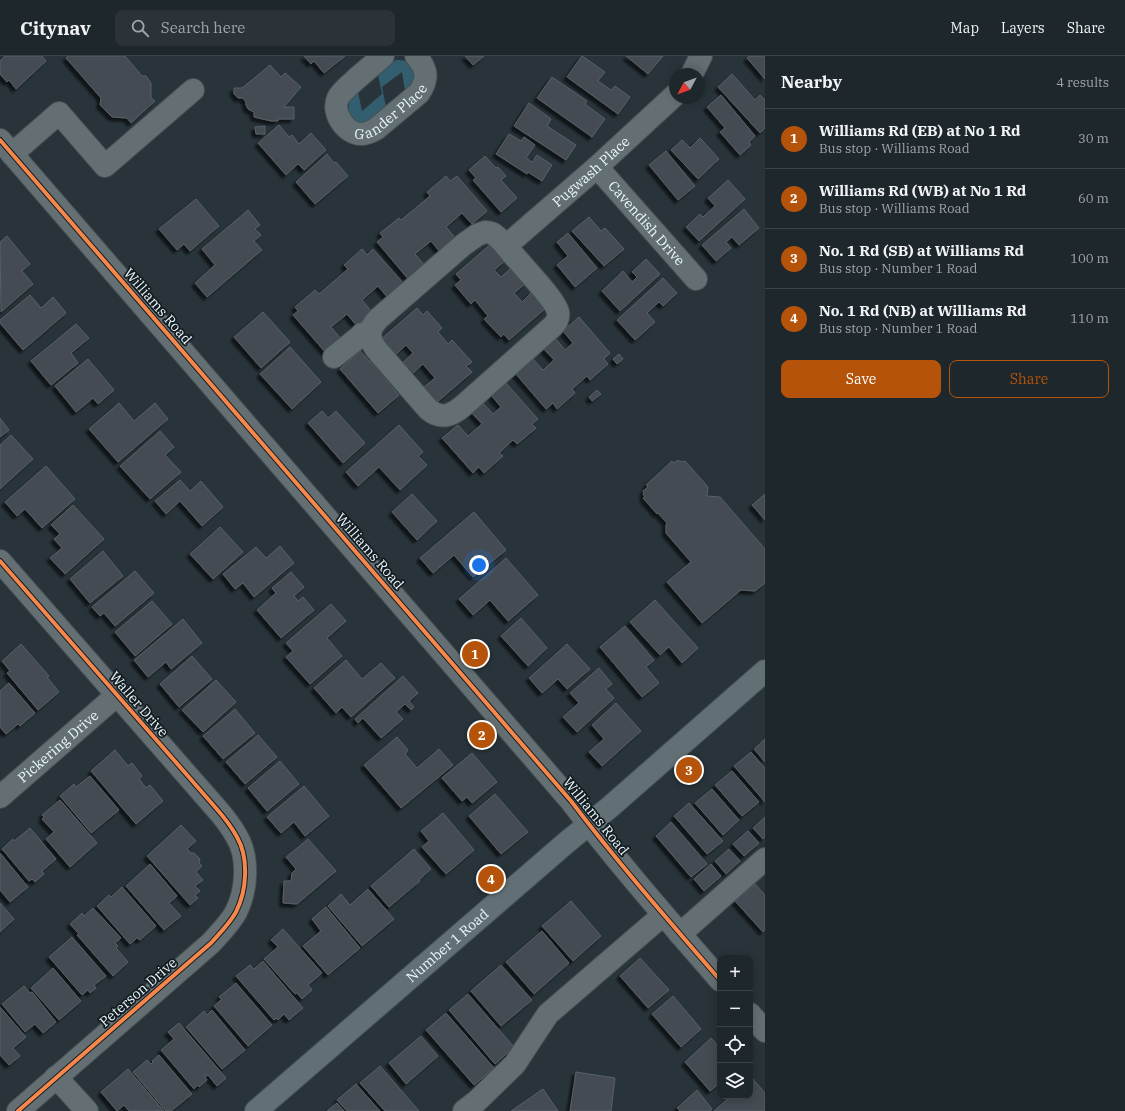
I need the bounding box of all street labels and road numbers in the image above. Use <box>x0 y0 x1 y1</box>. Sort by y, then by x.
street label: Gander Place <box>354 81 431 143</box>
street label: Pugwash Place <box>549 132 633 211</box>
street label: Cavendish Drive <box>604 177 689 269</box>
street label: Williams Road <box>120 264 196 348</box>
street label: Williams Road <box>332 509 408 593</box>
street label: Waller Drive <box>106 668 172 740</box>
street label: Pickering Drive <box>14 706 102 787</box>
street label: Williams Road <box>559 773 633 859</box>
street label: Number 1 Road <box>402 905 493 986</box>
street label: Peterson Drive <box>96 953 180 1031</box>

